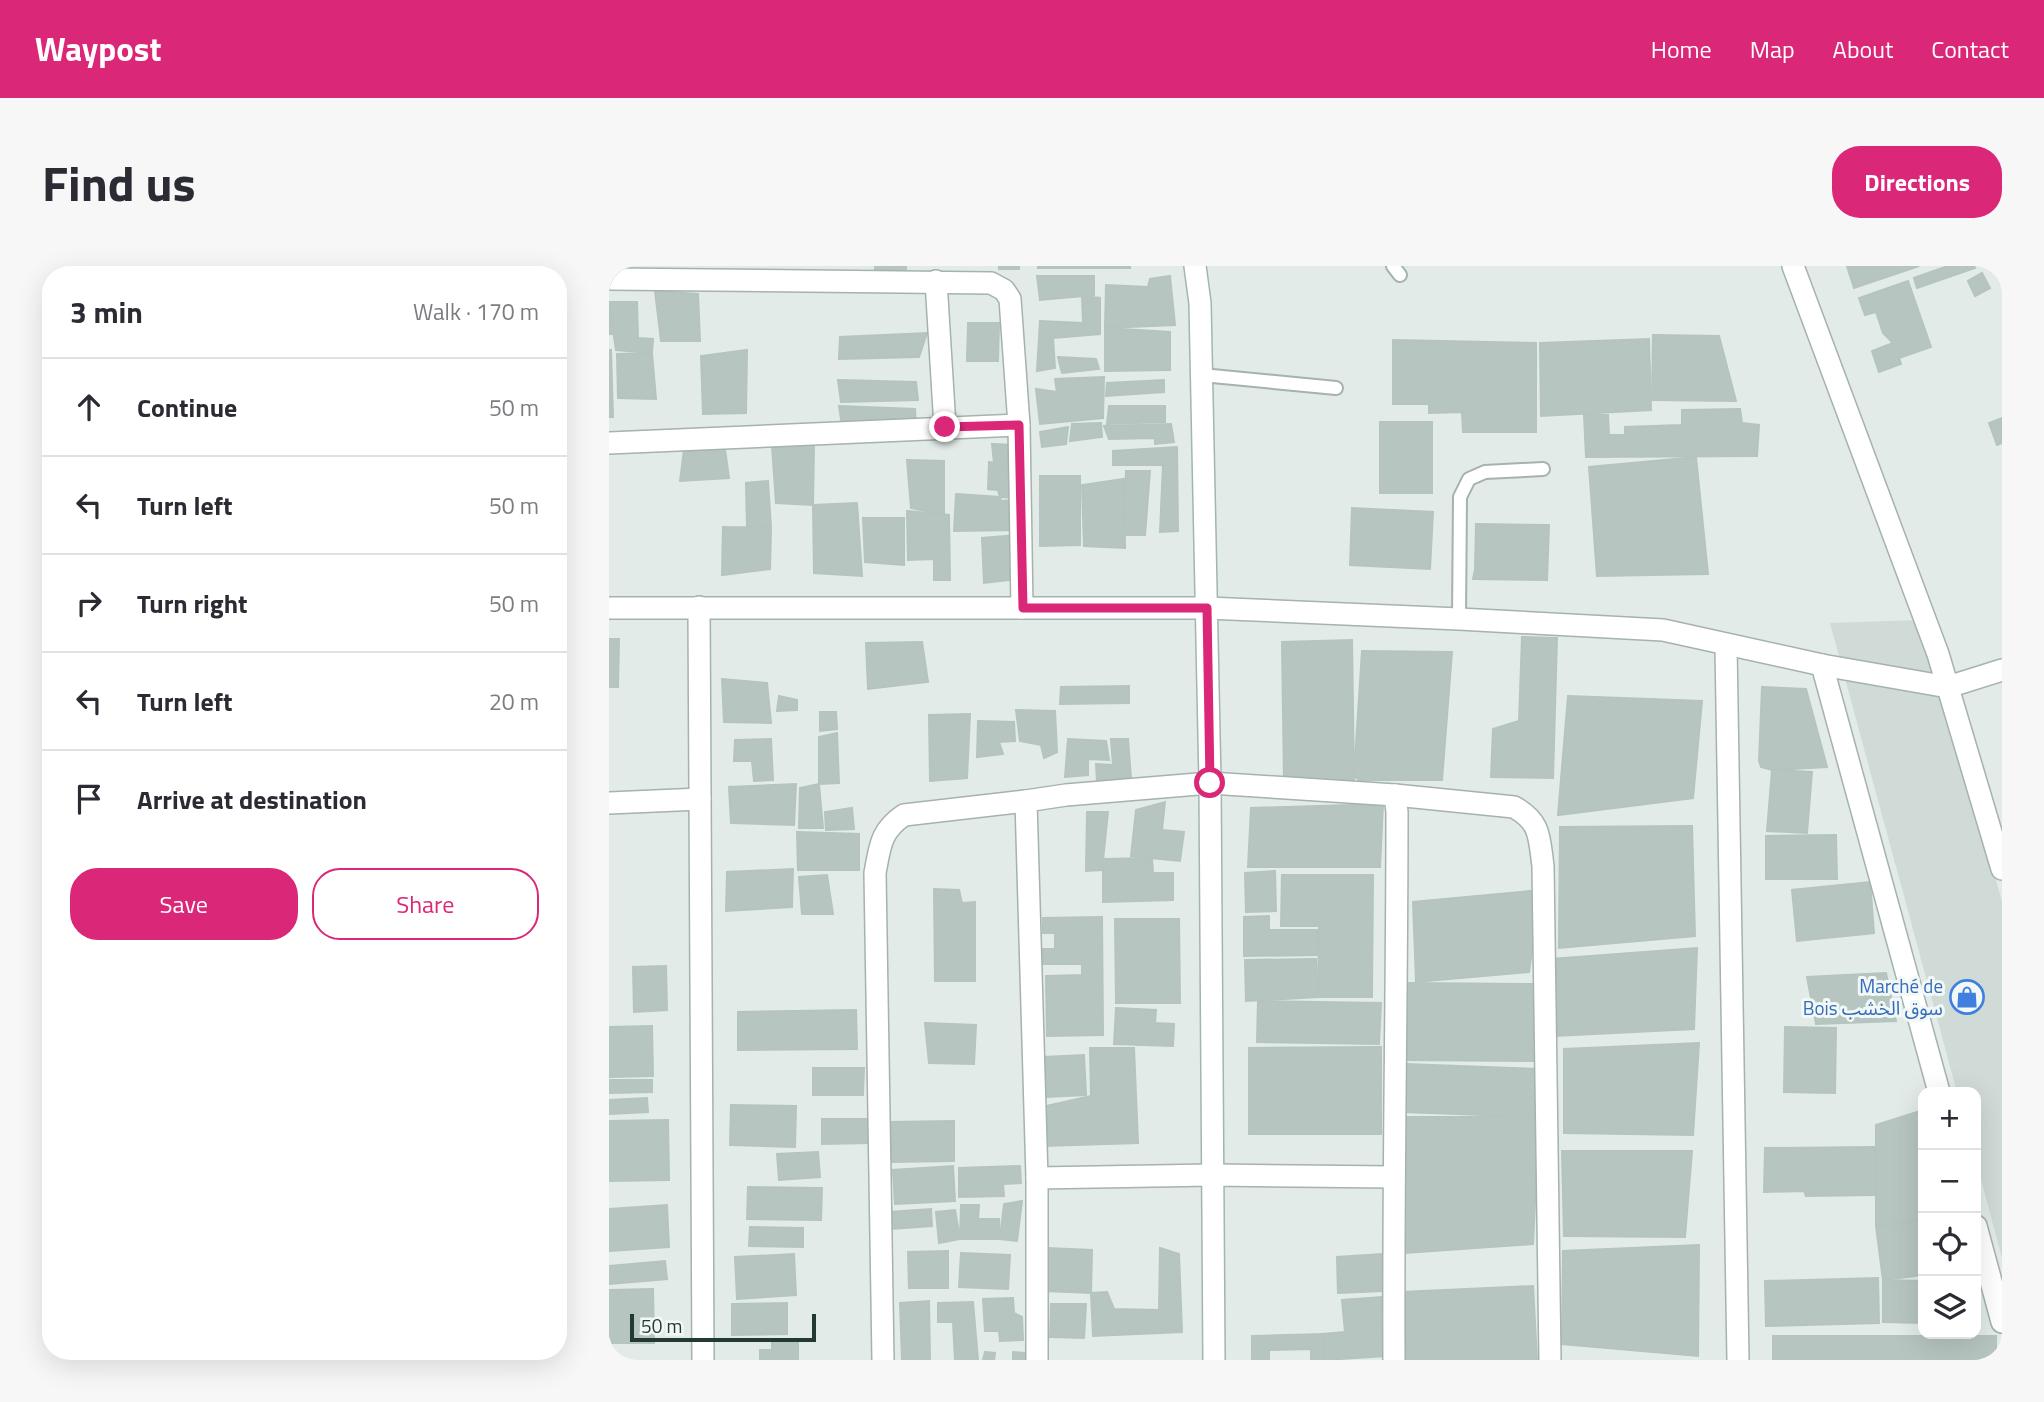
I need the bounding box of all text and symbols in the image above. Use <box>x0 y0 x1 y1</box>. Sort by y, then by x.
text: Waypost <box>35 24 161 74</box>
text: Home <box>1651 31 1712 67</box>
text: Map <box>1750 31 1795 67</box>
text: About <box>1833 31 1893 67</box>
text: Contact <box>1931 31 2009 67</box>
text: Find us <box>42 145 196 220</box>
button: Directions <box>1832 146 2002 218</box>
text: 3 min <box>70 289 143 335</box>
text: Walk · 170 m <box>413 294 539 329</box>
icon: ahead <box>70 388 108 426</box>
text: Continue <box>137 388 237 427</box>
text: 50 m <box>489 390 539 425</box>
route end <box>929 411 960 442</box>
icon: left <box>70 486 108 524</box>
text: Turn left <box>137 486 232 525</box>
text: 50 m <box>489 488 539 523</box>
icon: right <box>70 584 108 622</box>
text: Turn right <box>137 584 248 623</box>
text: 50 m <box>489 586 539 621</box>
icon: left <box>70 682 108 720</box>
text: Turn left <box>137 682 232 721</box>
text: 20 m <box>489 684 539 719</box>
route start <box>1194 767 1225 798</box>
icon: arrive <box>70 780 108 818</box>
text: Arrive at destination <box>137 780 367 819</box>
button: Save <box>70 868 298 940</box>
button: Share <box>312 868 539 940</box>
place label: Marché de Bois سوق الخشب <box>1803 971 1943 1022</box>
shop icon: Marché de Bois سوق الخشب <box>1948 978 1986 1016</box>
map controls <box>1918 1087 1981 1339</box>
button: + <box>1918 1087 1981 1150</box>
button: − <box>1918 1150 1981 1213</box>
button: locate <box>1918 1213 1981 1276</box>
button: layers <box>1918 1276 1981 1339</box>
scale bar <box>630 1311 815 1343</box>
text: 50 m <box>641 1311 682 1340</box>

